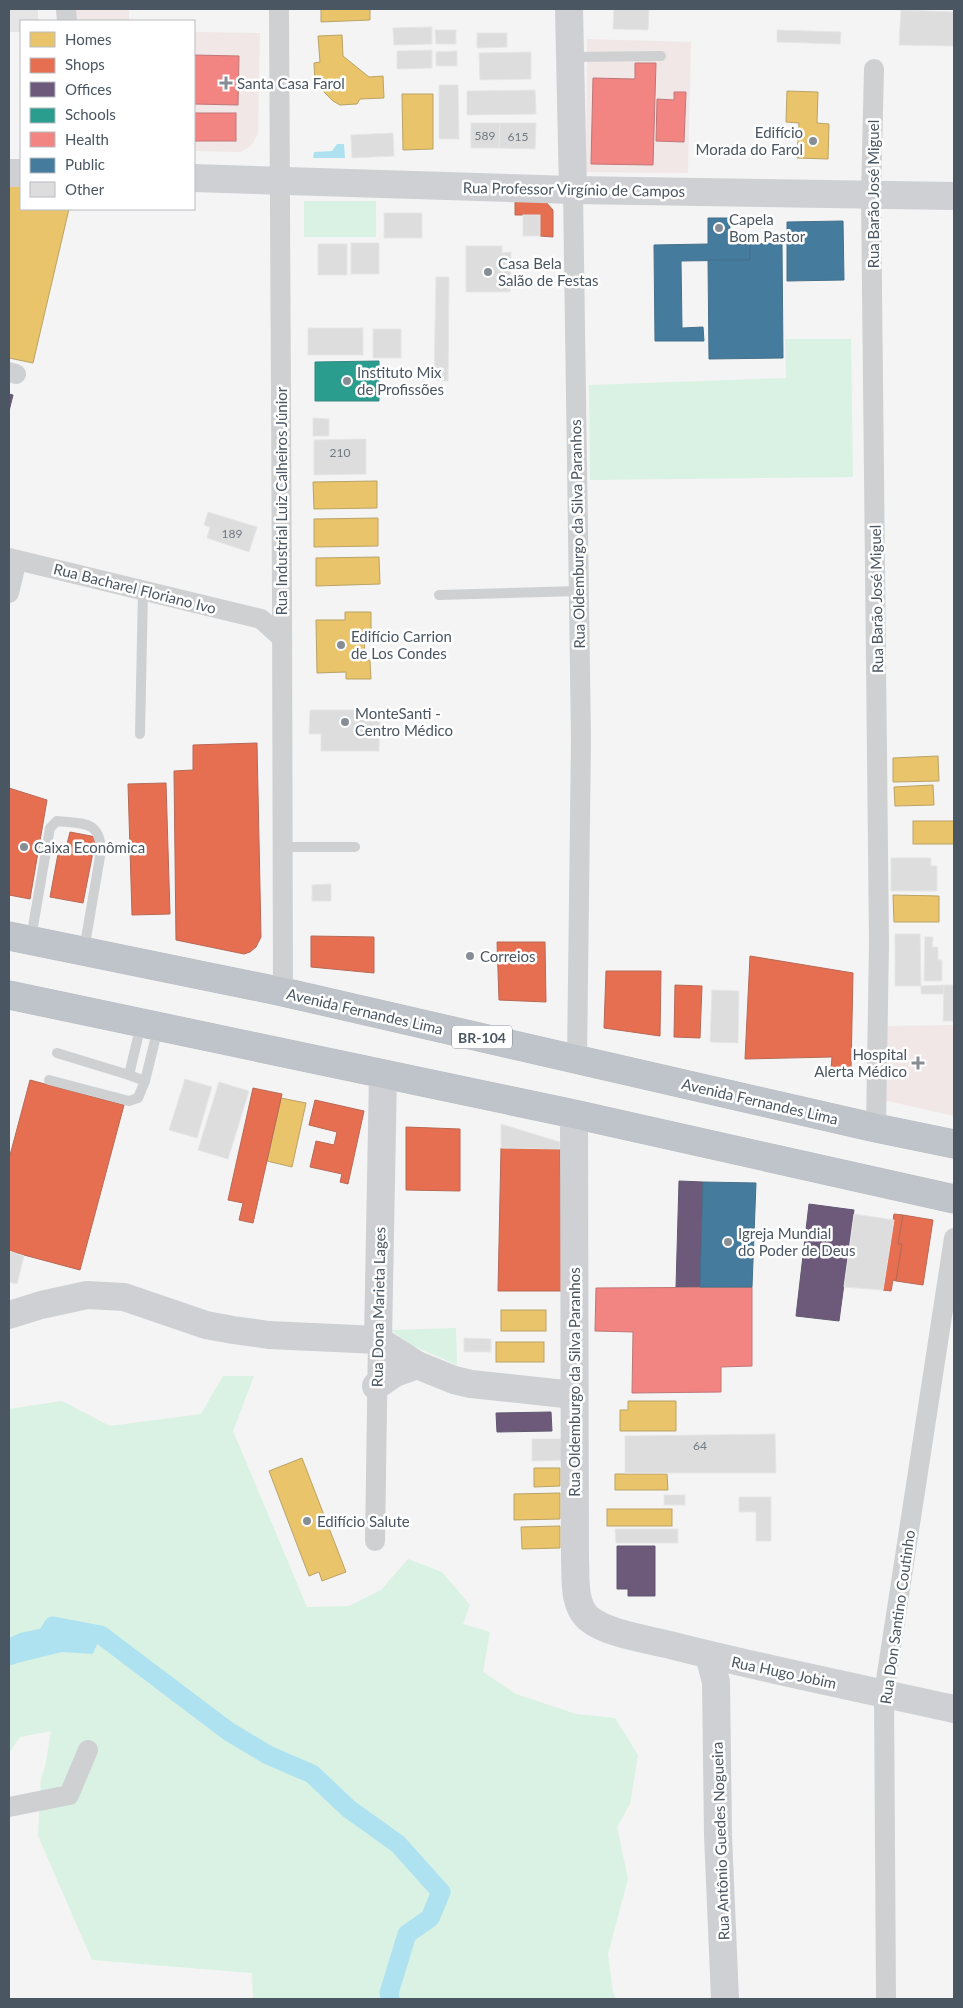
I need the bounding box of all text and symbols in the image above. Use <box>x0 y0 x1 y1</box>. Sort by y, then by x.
legend <box>20 20 195 210</box>
text: Homes <box>65 30 111 48</box>
text: Shops <box>65 55 105 73</box>
place label: Santa Casa Farol <box>237 74 345 92</box>
marker: Santa Casa Farol <box>219 76 233 90</box>
text: Offices <box>65 80 112 98</box>
text: Schools <box>65 105 116 123</box>
street label: Rua Barão José Miguel <box>864 120 882 268</box>
place label: Edifício Morada do Farol <box>695 123 803 158</box>
house number: 589 <box>475 128 495 143</box>
house number: 615 <box>508 129 528 144</box>
text: Health <box>65 130 109 148</box>
marker: Edifício Morada do Farol <box>807 135 819 147</box>
text: Public <box>65 155 105 173</box>
street label: Rua Professor Virgínio de Campos <box>463 178 685 200</box>
text: Other <box>65 180 105 198</box>
place label: Capela Bom Pastor <box>729 210 806 245</box>
marker: Capela Bom Pastor <box>713 222 725 234</box>
place label: Casa Bela Salão de Festas <box>498 254 599 289</box>
marker: Casa Bela Salão de Festas <box>482 266 494 278</box>
place label: Instituto Mix de Profissões <box>357 363 444 398</box>
marker: Instituto Mix de Profissões <box>341 375 353 387</box>
street label: Rua Industrial Luiz Calheiros Júnior <box>272 386 290 615</box>
street label: Rua Oldemburgo da Silva Paranhos <box>566 419 588 649</box>
house number: 210 <box>330 445 350 460</box>
street label: Rua Barão José Miguel <box>866 525 886 673</box>
house number: 189 <box>222 526 242 541</box>
street label: Rua Bacharel Floriano Ivo <box>52 559 218 617</box>
place label: Edifício Carrion de Los Condes <box>351 627 452 662</box>
marker: Edifício Carrion de Los Condes <box>335 639 347 651</box>
place label: MonteSanti - Centro Médico <box>355 704 453 739</box>
marker: MonteSanti - Centro Médico <box>339 716 351 728</box>
place label: Caixa Econômica <box>34 838 145 856</box>
marker: Caixa Econômica <box>18 841 30 853</box>
place label: Correios <box>480 947 536 965</box>
marker: Correios <box>464 950 476 962</box>
street label: Avenida Fernandes Lima <box>285 984 445 1038</box>
road number: BR-104 <box>452 1026 512 1048</box>
place label: Hospital Alerta Médico <box>814 1045 907 1080</box>
marker: Hospital Alerta Médico <box>911 1056 925 1070</box>
street label: Avenida Fernandes Lima <box>680 1074 840 1128</box>
place label: Igreja Mundial do Poder de Deus <box>738 1224 855 1259</box>
street label: Rua Dona Marieta Lages <box>368 1227 388 1387</box>
marker: Igreja Mundial do Poder de Deus <box>722 1236 734 1248</box>
street label: Rua Oldemburgo da Silva Paranhos <box>565 1267 583 1497</box>
house number: 64 <box>693 1438 707 1453</box>
place label: Edifício Salute <box>317 1512 410 1530</box>
marker: Edifício Salute <box>301 1515 313 1527</box>
street label: Rua Don Santino Coutinho <box>876 1529 918 1705</box>
street label: Rua Hugo Jobim <box>730 1652 838 1692</box>
street label: Rua Antônio Guedes Nogueira <box>708 1741 732 1941</box>

